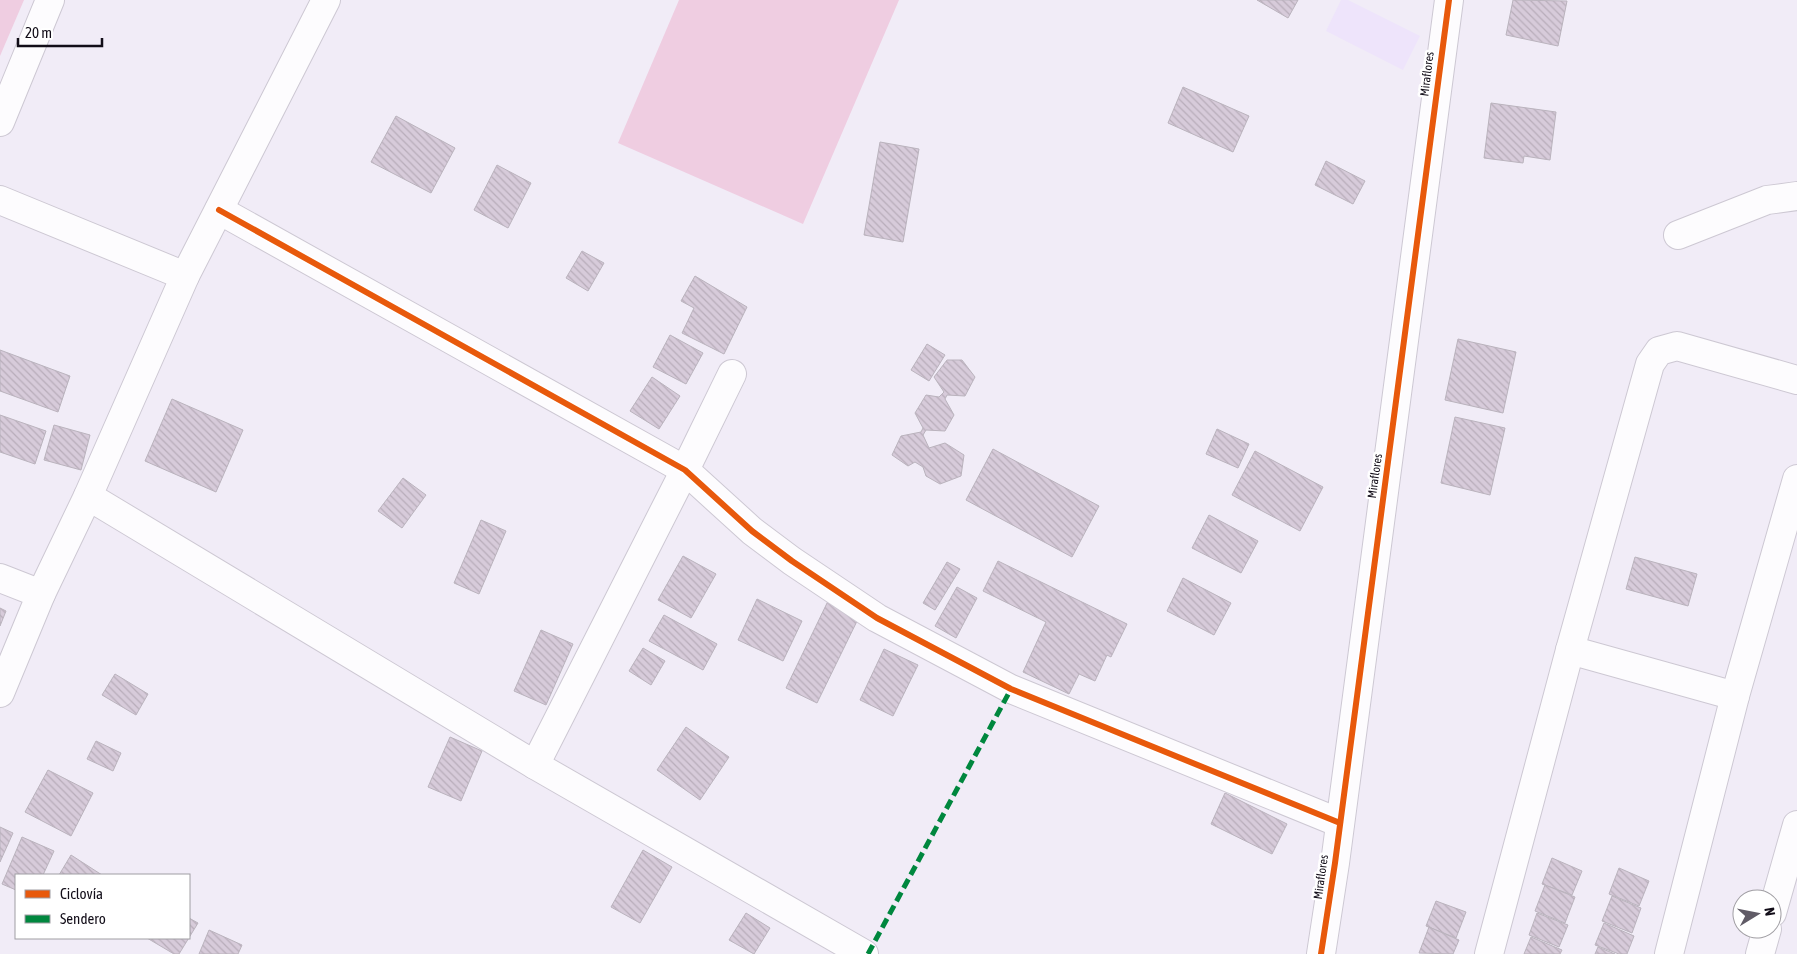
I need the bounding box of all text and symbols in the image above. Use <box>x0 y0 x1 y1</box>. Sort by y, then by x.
scale bar <box>18 15 101 47</box>
text: 20 m <box>25 24 52 41</box>
street label: Miraflores <box>1417 51 1437 97</box>
street label: Miraflores <box>1365 453 1385 499</box>
street label: Miraflores <box>1311 854 1331 900</box>
legend <box>15 874 190 939</box>
text: Ciclovía <box>60 885 103 902</box>
north arrow <box>1732 889 1782 939</box>
text: N <box>1761 906 1778 917</box>
text: Sendero <box>60 910 106 927</box>

